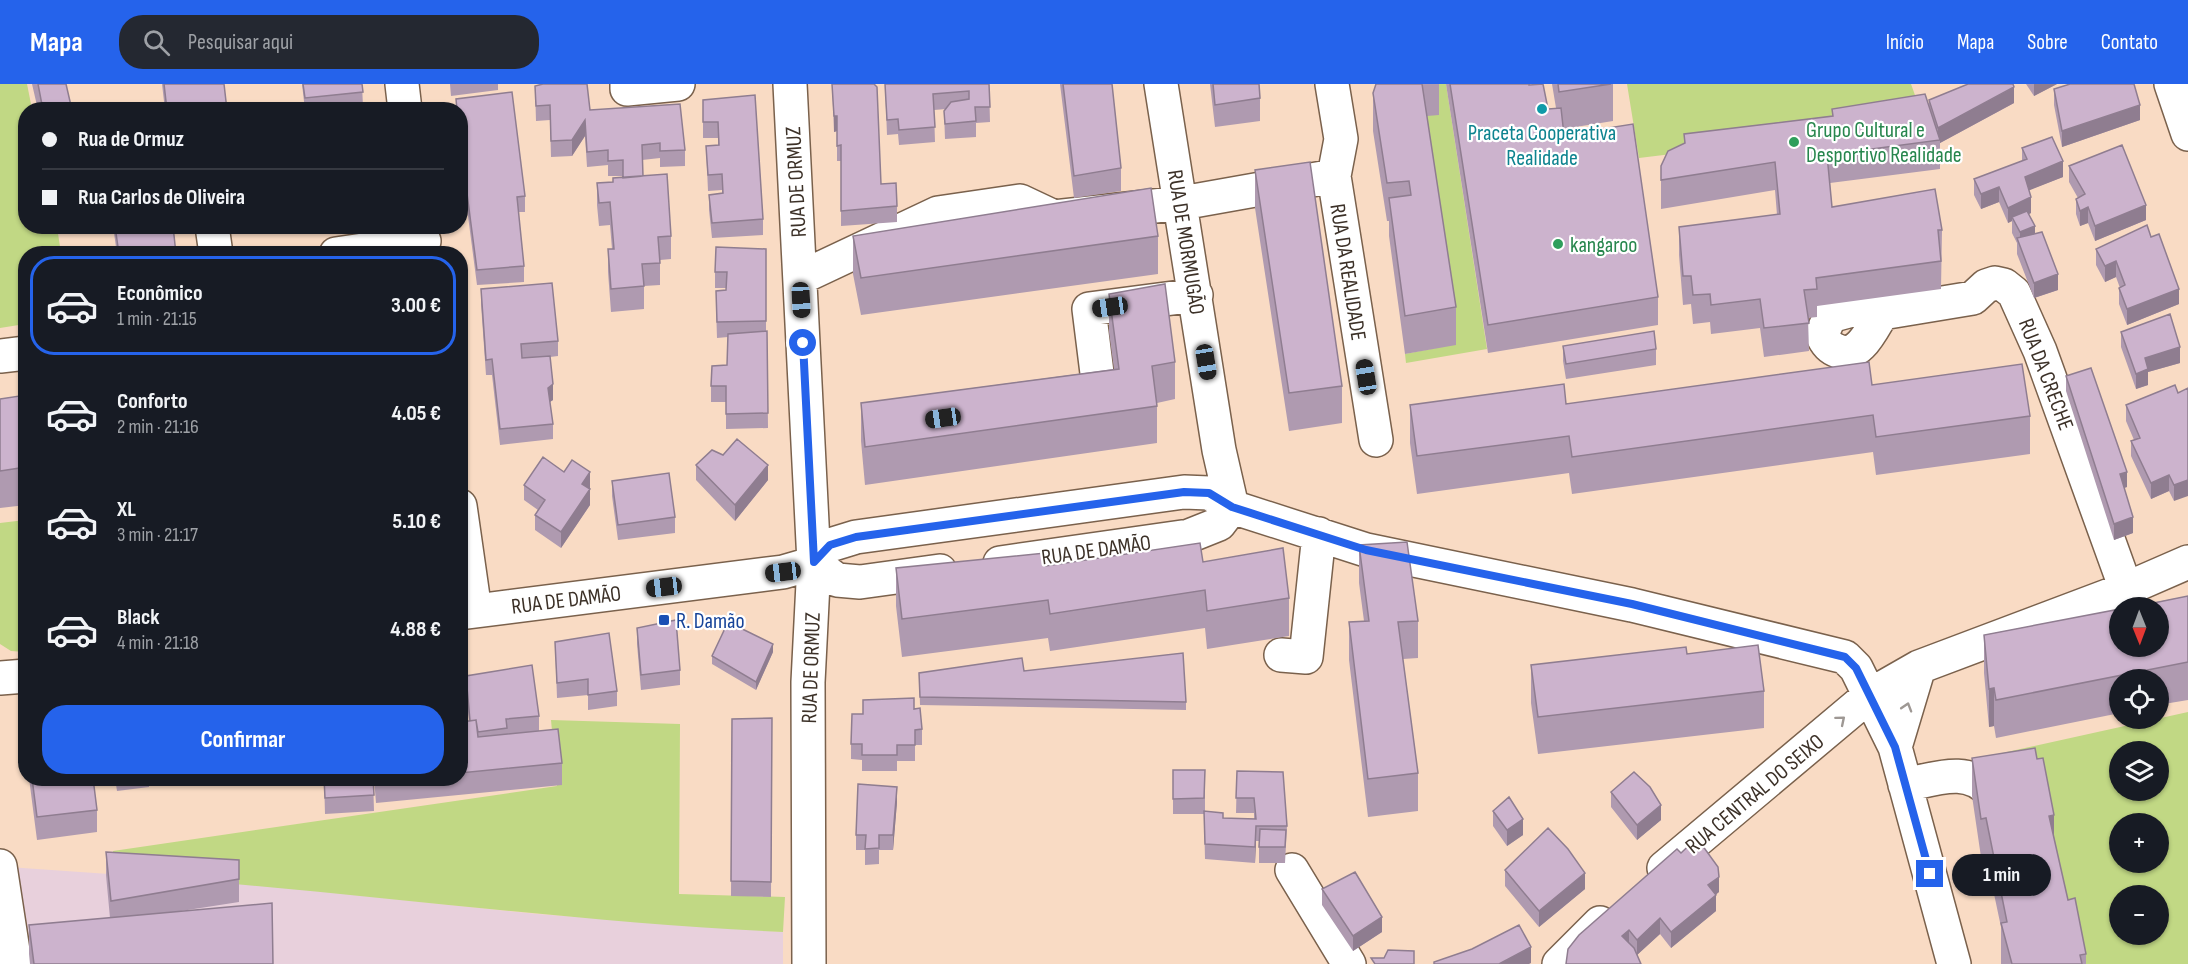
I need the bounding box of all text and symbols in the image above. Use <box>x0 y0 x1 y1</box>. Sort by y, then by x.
search box <box>119 15 539 69</box>
text: Mapa <box>30 26 83 59</box>
icon: search <box>140 26 173 59</box>
text: Pesquisar aqui <box>188 29 293 56</box>
text: Início <box>1886 30 1924 55</box>
text: Mapa <box>1957 30 1994 55</box>
text: Sobre <box>2027 30 2068 55</box>
text: Contato <box>2101 30 2158 55</box>
marker: Praceta Cooperativa Realidade <box>1535 102 1549 116</box>
place label: Grupo Cultural e Desportivo Realidade <box>1806 117 1962 169</box>
place label: Praceta Cooperativa Realidade <box>1468 120 1616 172</box>
text: Rua de Ormuz <box>78 126 184 153</box>
street label: RUA DE ORMUZ <box>780 126 813 238</box>
marker: Grupo Cultural e Desportivo Realidade <box>1787 135 1801 149</box>
street label: RUA DE MORMUGÃO <box>1161 168 1210 317</box>
text: Rua Carlos de Oliveira <box>78 184 245 211</box>
street label: RUA DA REALIDADE <box>1323 202 1372 343</box>
place label: kangaroo <box>1570 232 1637 259</box>
marker: kangaroo <box>1551 237 1565 251</box>
icon: car <box>45 279 99 333</box>
text: Econômico <box>117 280 203 307</box>
car <box>791 282 811 318</box>
text: 3.00 € <box>391 292 441 319</box>
car <box>1091 296 1129 318</box>
text: 1 min · 21:15 <box>117 307 197 331</box>
street label: RUA DA CRECHE <box>2012 315 2079 434</box>
route start <box>789 329 816 356</box>
car <box>1194 343 1218 381</box>
car <box>1354 358 1378 396</box>
icon: car <box>45 387 99 441</box>
text: Conforto <box>117 388 188 415</box>
text: 4.05 € <box>391 400 441 427</box>
car <box>924 407 962 429</box>
text: 2 min · 21:16 <box>117 415 199 439</box>
icon: car <box>45 495 99 549</box>
text: XL <box>117 496 136 523</box>
text: 5.10 € <box>392 508 441 535</box>
text: 3 min · 21:17 <box>117 523 198 547</box>
street label: RUA DE DAMÃO <box>1040 529 1153 572</box>
car <box>764 561 802 583</box>
car <box>645 576 683 598</box>
street label: RUA DE DAMÃO <box>510 580 623 621</box>
north arrow <box>2109 597 2169 657</box>
map controls <box>2109 597 2169 945</box>
icon: car <box>45 603 99 657</box>
text: Black <box>117 604 159 631</box>
place label: R. Damão <box>676 608 745 635</box>
street label: RUA DE ORMUZ <box>796 612 827 724</box>
marker: R. Damão <box>657 613 671 627</box>
text: 4.88 € <box>390 616 441 643</box>
text: 4 min · 21:18 <box>117 631 199 655</box>
button: locate <box>2109 669 2169 729</box>
one-way arrow <box>1900 702 1912 713</box>
button: Confirmar <box>42 705 444 774</box>
one-way arrow <box>1834 716 1845 727</box>
street label: RUA CENTRAL DO SEIXO <box>1680 728 1830 860</box>
button: layers <box>2109 741 2169 801</box>
button: + <box>2109 813 2169 873</box>
callout: 1 min <box>1951 853 2050 895</box>
route end <box>1916 860 1943 887</box>
text: 1 min <box>1983 863 2020 887</box>
button: − <box>2109 885 2169 945</box>

